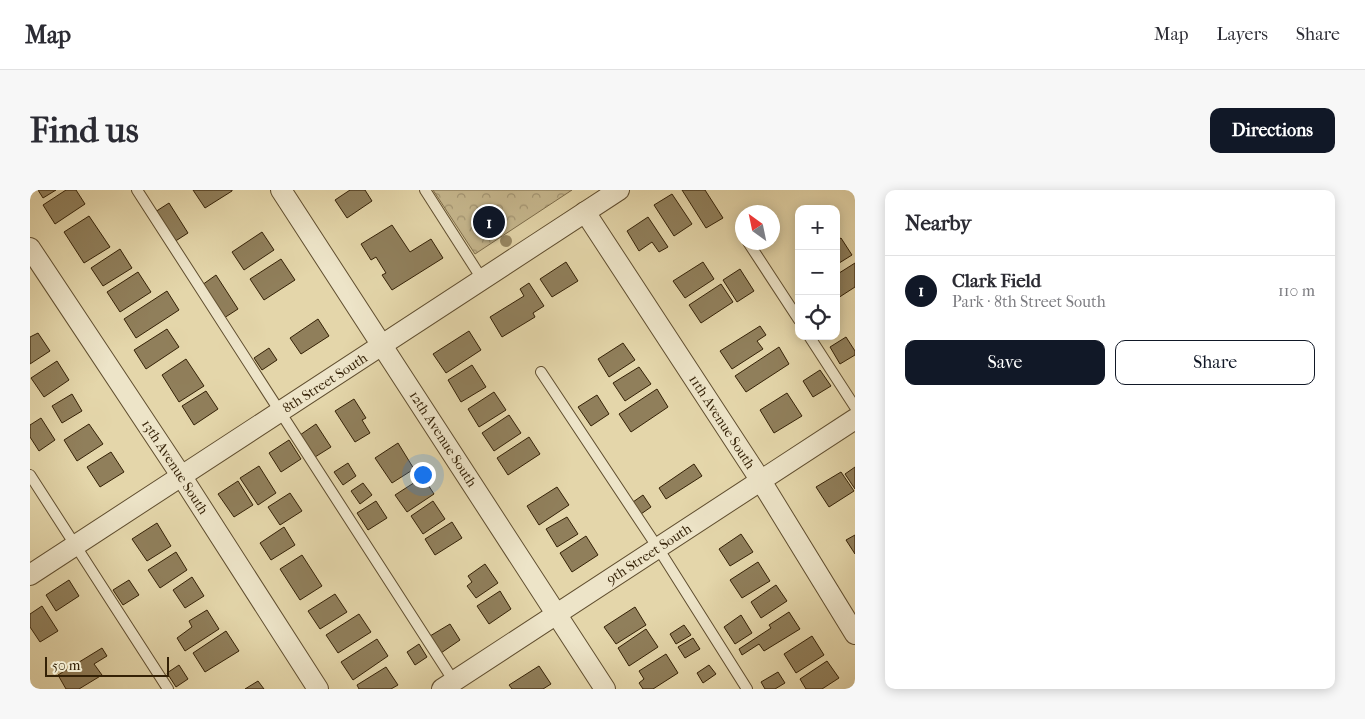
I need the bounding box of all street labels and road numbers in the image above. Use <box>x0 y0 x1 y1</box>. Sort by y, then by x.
street label: 8th Street South <box>279 349 371 417</box>
street label: 11th Avenue South <box>685 372 759 472</box>
street label: 12th Avenue South <box>406 388 480 490</box>
street label: 13th Avenue South <box>138 416 212 518</box>
street label: 9th Street South <box>603 520 695 588</box>

